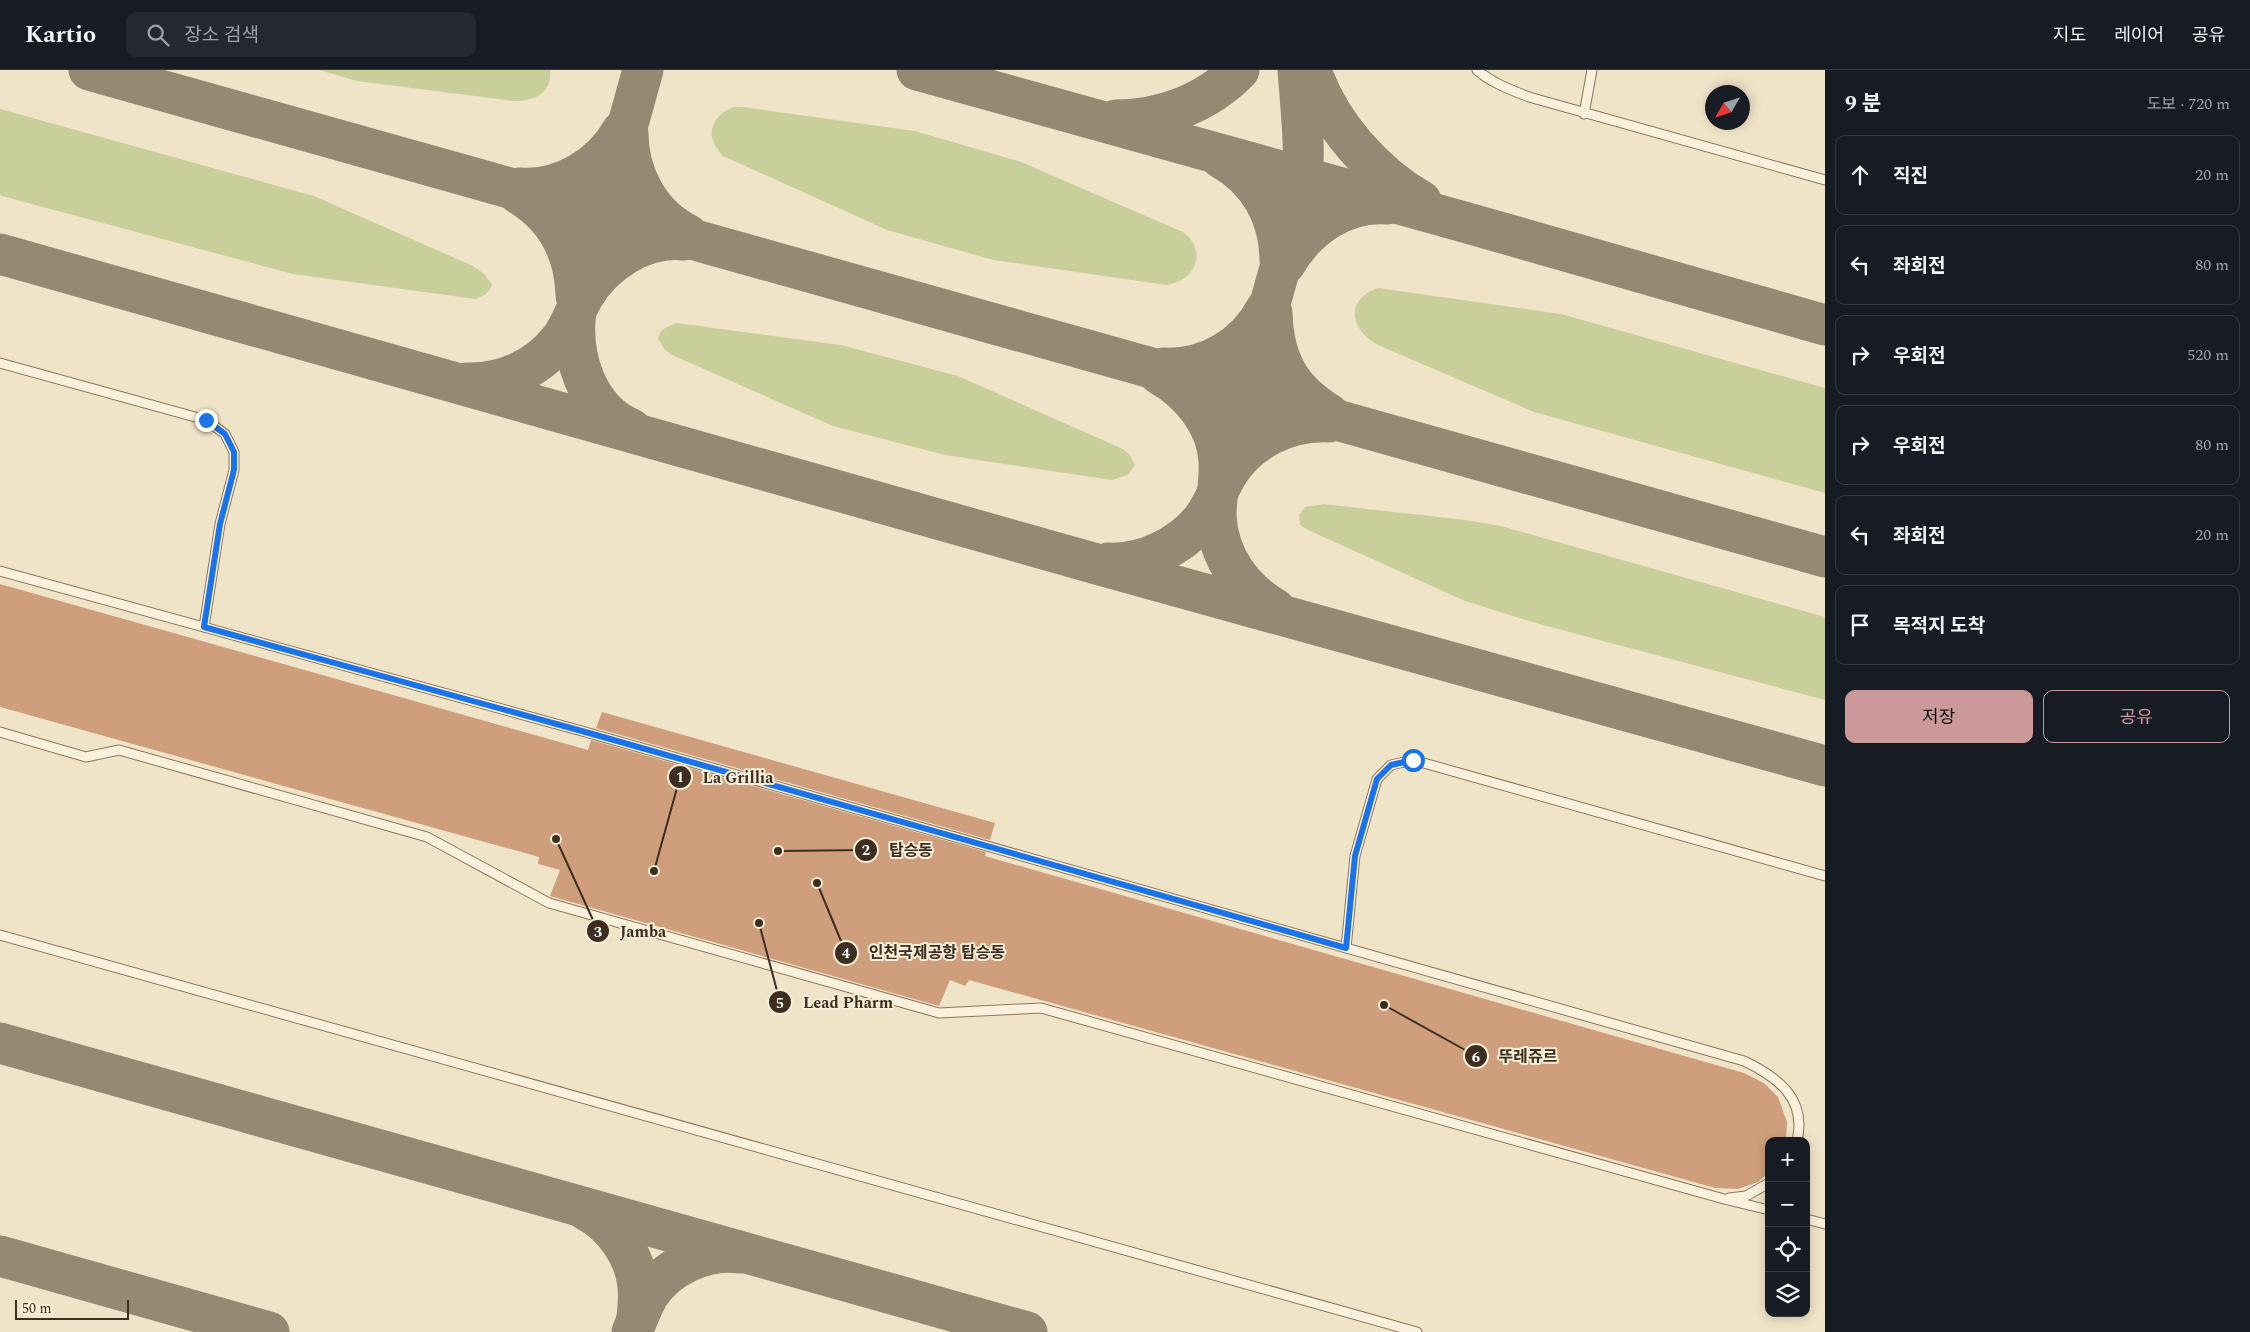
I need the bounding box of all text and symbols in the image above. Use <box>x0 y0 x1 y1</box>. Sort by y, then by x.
search box <box>126 12 476 57</box>
text: Kartio <box>25 17 96 53</box>
icon: search <box>144 21 172 49</box>
text: 장소 검색 <box>184 21 259 50</box>
text: 지도 <box>2053 22 2086 49</box>
text: 레이어 <box>2114 22 2164 49</box>
text: 공유 <box>2192 22 2225 49</box>
north arrow <box>1705 85 1750 130</box>
text: 9 분 <box>1845 88 1881 120</box>
text: 도보 · 720 m <box>2147 92 2230 116</box>
icon: ahead <box>1846 161 1874 189</box>
text: 직진 <box>1893 162 1928 191</box>
text: 20 m <box>2195 163 2229 187</box>
icon: left <box>1846 251 1874 279</box>
text: 좌회전 <box>1893 252 1945 281</box>
text: 80 m <box>2195 253 2229 277</box>
icon: right <box>1846 341 1874 369</box>
text: 우회전 <box>1893 342 1945 371</box>
text: 520 m <box>2187 343 2229 367</box>
route end <box>195 409 218 432</box>
icon: right <box>1846 431 1874 459</box>
text: 우회전 <box>1893 432 1945 461</box>
text: 80 m <box>2195 433 2229 457</box>
icon: left <box>1846 521 1874 549</box>
text: 좌회전 <box>1893 522 1945 551</box>
text: 20 m <box>2195 523 2229 547</box>
icon: arrive <box>1846 611 1874 639</box>
text: 목적지 도착 <box>1893 612 1985 641</box>
button: 저장 <box>1845 690 2033 743</box>
button: 공유 <box>2043 690 2230 743</box>
route start <box>1402 749 1425 772</box>
callout: La Grillia <box>667 761 783 792</box>
text: 1 <box>676 766 684 789</box>
text: La Grillia <box>703 766 774 790</box>
callout: 탑승동 <box>854 835 943 866</box>
text: 2 <box>862 839 870 862</box>
text: 탑승동 <box>889 839 933 863</box>
callout: Jamba <box>585 916 677 947</box>
text: Jamba <box>620 920 667 944</box>
text: 3 <box>594 921 602 944</box>
callout: 인천국제공항 탑승동 <box>833 937 1015 968</box>
text: 인천국제공항 탑승동 <box>869 941 1005 965</box>
text: 4 <box>842 942 851 965</box>
callout: Lead Pharm <box>767 987 903 1018</box>
text: Lead Pharm <box>803 991 894 1015</box>
text: 5 <box>776 992 784 1015</box>
callout: 뚜레쥬르 <box>1464 1041 1568 1072</box>
text: 뚜레쥬르 <box>1499 1045 1558 1069</box>
text: 6 <box>1472 1046 1480 1069</box>
map controls <box>1765 1137 1810 1317</box>
button: + <box>1765 1137 1810 1182</box>
button: − <box>1765 1182 1810 1227</box>
button: locate <box>1765 1227 1810 1272</box>
button: layers <box>1765 1272 1810 1317</box>
scale bar <box>15 1297 129 1320</box>
text: 50 m <box>22 1298 52 1319</box>

